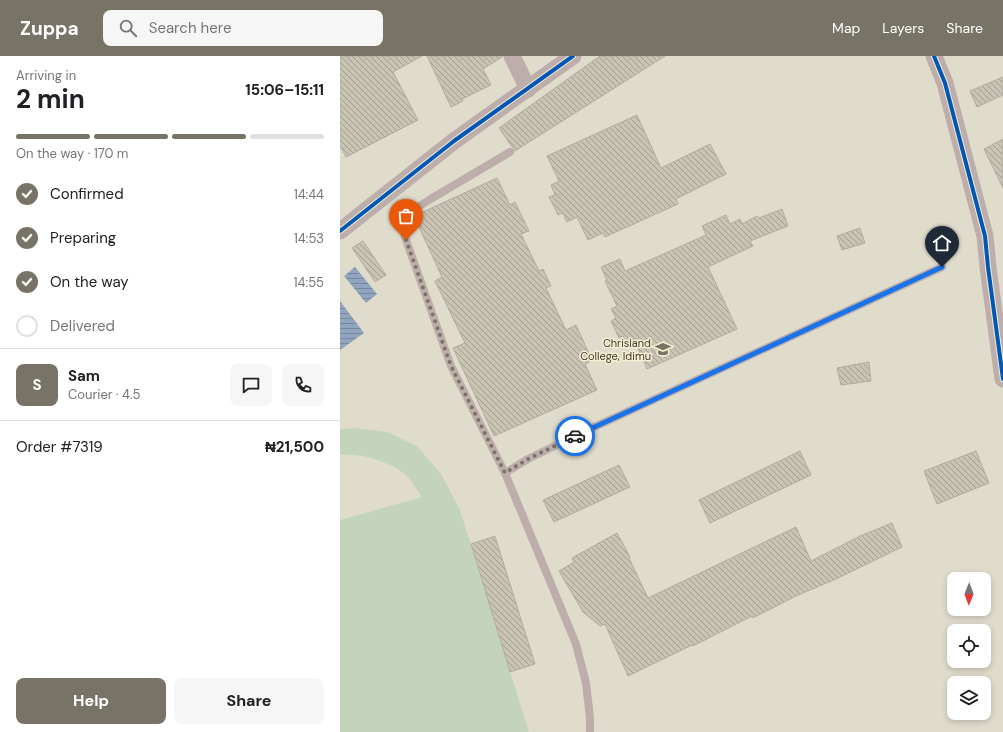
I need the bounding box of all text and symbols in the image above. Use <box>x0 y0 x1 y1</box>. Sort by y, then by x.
search box <box>103 10 383 46</box>
text: Zuppa <box>20 16 79 41</box>
icon: search <box>117 17 139 39</box>
text: Search here <box>149 18 231 38</box>
text: Map <box>832 19 860 37</box>
text: Layers <box>882 19 924 37</box>
text: Share <box>946 19 983 37</box>
text: Arriving in <box>16 67 76 84</box>
text: 15:06–15:11 <box>245 80 324 100</box>
text: 2 min <box>16 82 85 116</box>
text: On the way · 170 m <box>16 145 128 162</box>
icon: check <box>16 183 38 205</box>
text: Confirmed <box>50 184 124 204</box>
text: 14:44 <box>294 186 324 203</box>
pin <box>389 199 423 240</box>
icon: bag <box>395 205 417 227</box>
pin <box>925 226 959 267</box>
icon: check <box>16 227 38 249</box>
text: Preparing <box>50 228 116 248</box>
text: 14:53 <box>294 230 324 247</box>
icon: home <box>931 232 953 254</box>
icon: check <box>16 271 38 293</box>
text: On the way <box>50 272 129 292</box>
text: 14:55 <box>294 274 324 291</box>
text: Delivered <box>50 316 115 336</box>
place label: Chrisland College, Idimu <box>580 336 651 363</box>
school or university icon: Chrisland College, Idimu <box>654 340 672 358</box>
button: chat <box>230 364 272 406</box>
button: phone <box>282 364 324 406</box>
text: Sam <box>68 366 100 386</box>
text: S <box>32 375 42 395</box>
text: Courier · 4.5 <box>68 386 141 403</box>
courier <box>555 416 595 456</box>
icon: car <box>564 425 586 447</box>
text: Order #7319 <box>16 437 103 457</box>
text: ₦21,500 <box>265 437 324 457</box>
north arrow <box>947 572 991 616</box>
map controls <box>947 572 991 720</box>
button: locate <box>947 624 991 668</box>
button: layers <box>947 676 991 720</box>
button: Help <box>16 678 166 724</box>
button: Share <box>174 678 324 724</box>

